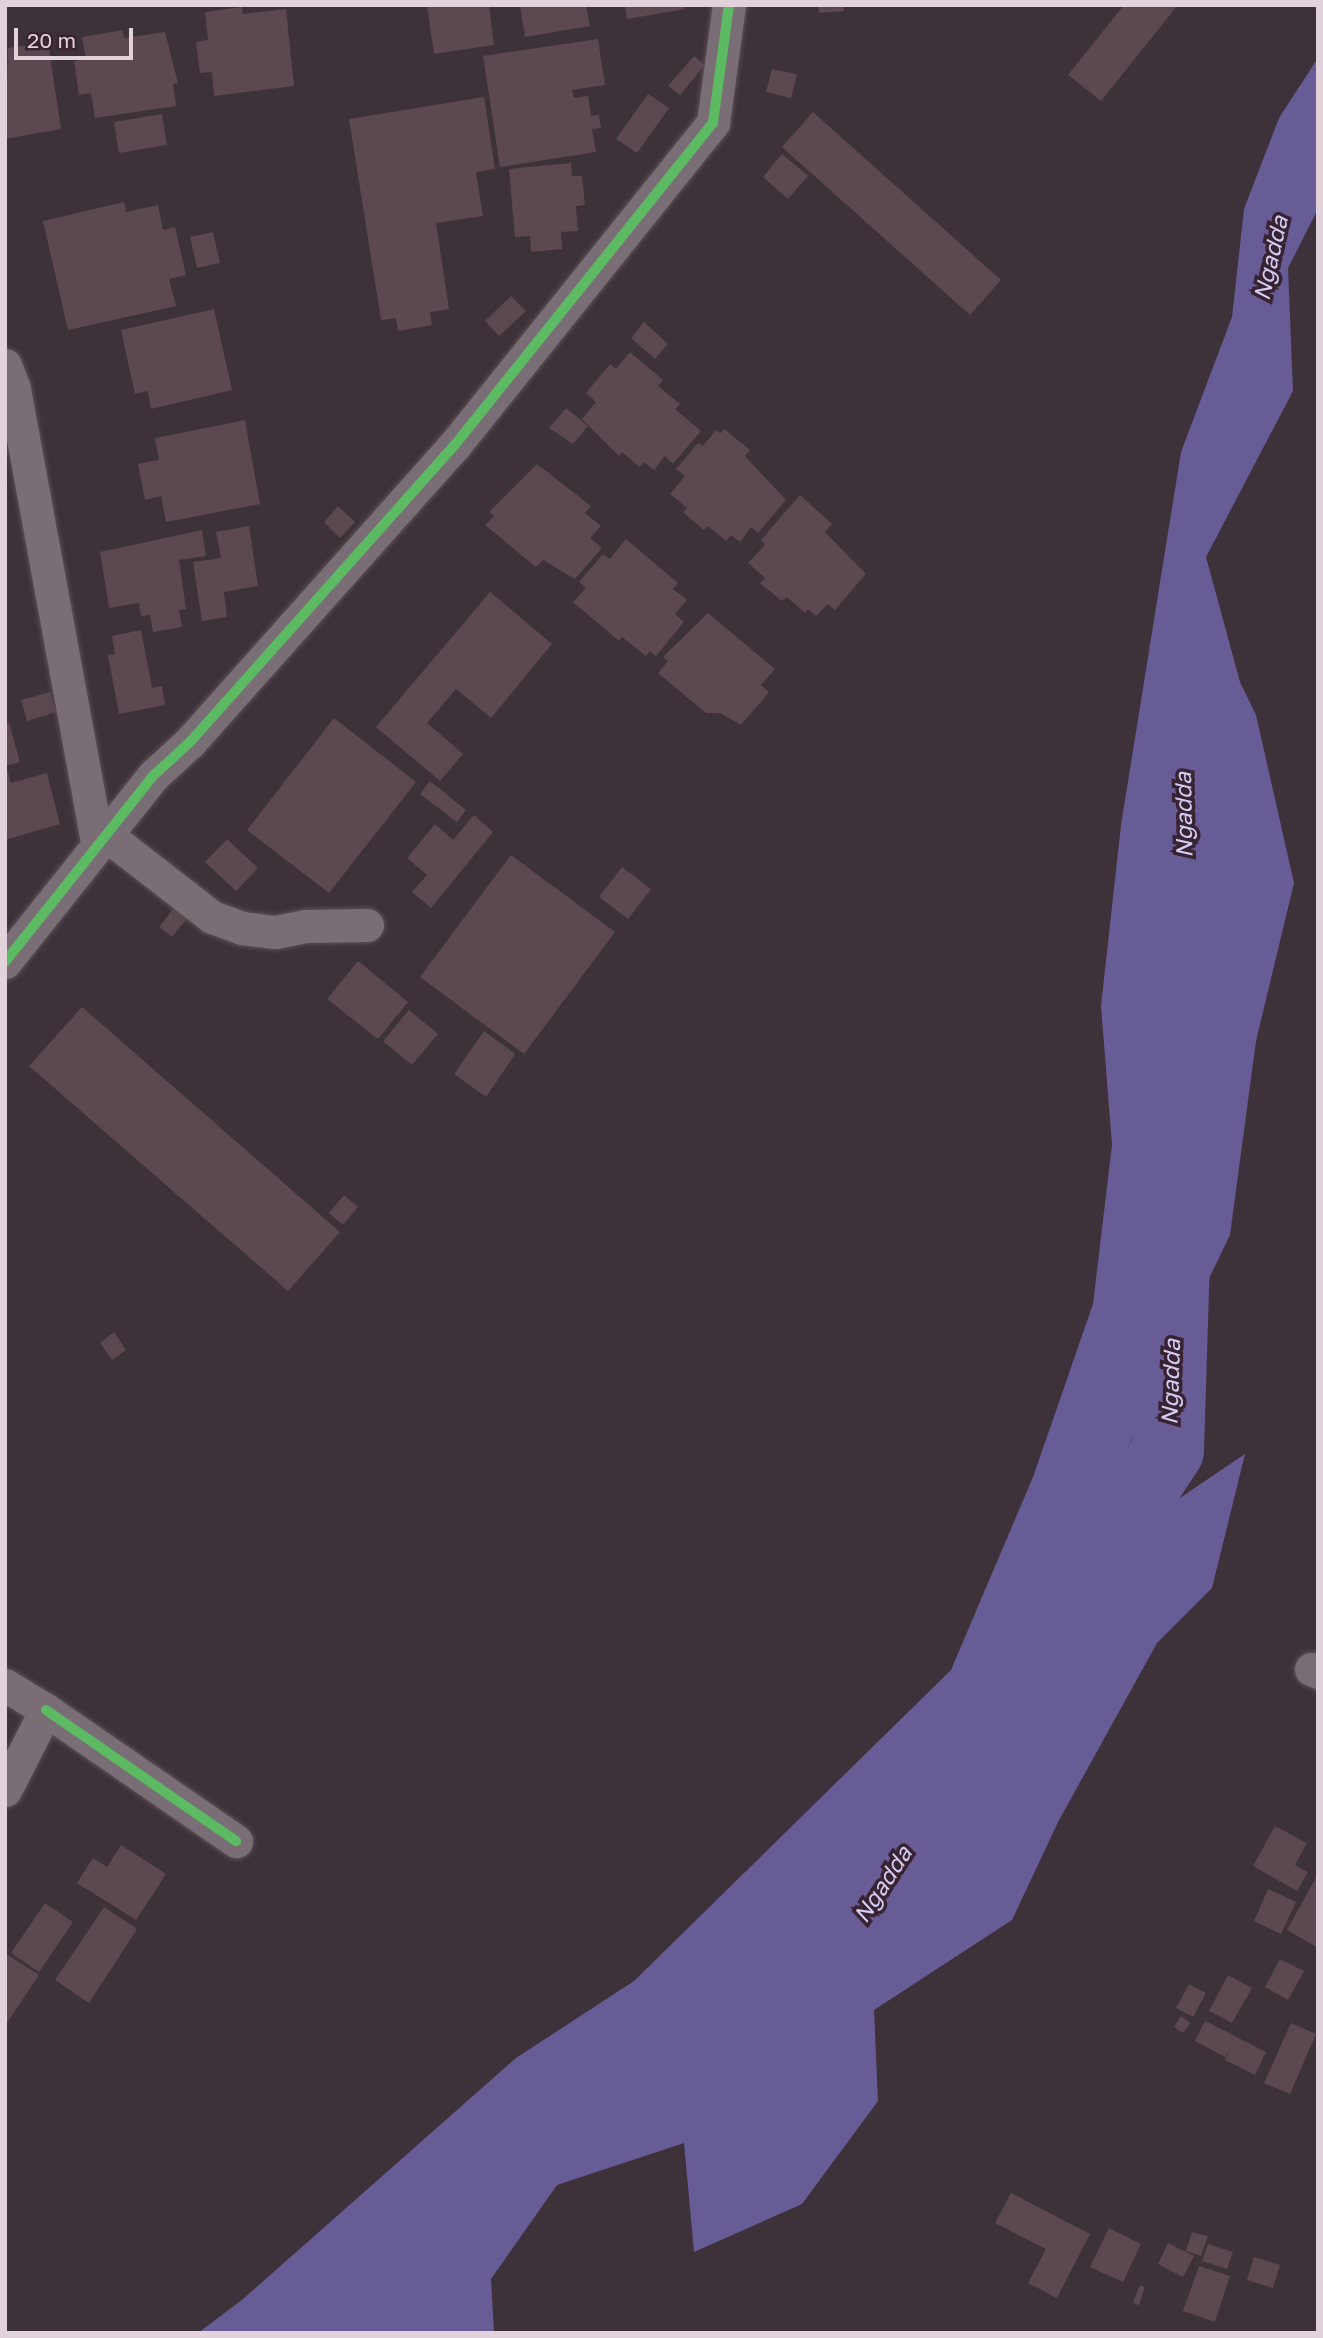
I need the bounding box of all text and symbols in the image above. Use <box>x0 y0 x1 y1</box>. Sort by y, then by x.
scale bar <box>18 14 136 58</box>
text: 20 m <box>27 27 76 53</box>
water label: Ngadda <box>1247 213 1293 303</box>
water label: Ngadda <box>1168 772 1198 858</box>
water label: Ngadda <box>1155 1339 1185 1425</box>
water label: Ngadda <box>847 1840 917 1928</box>

